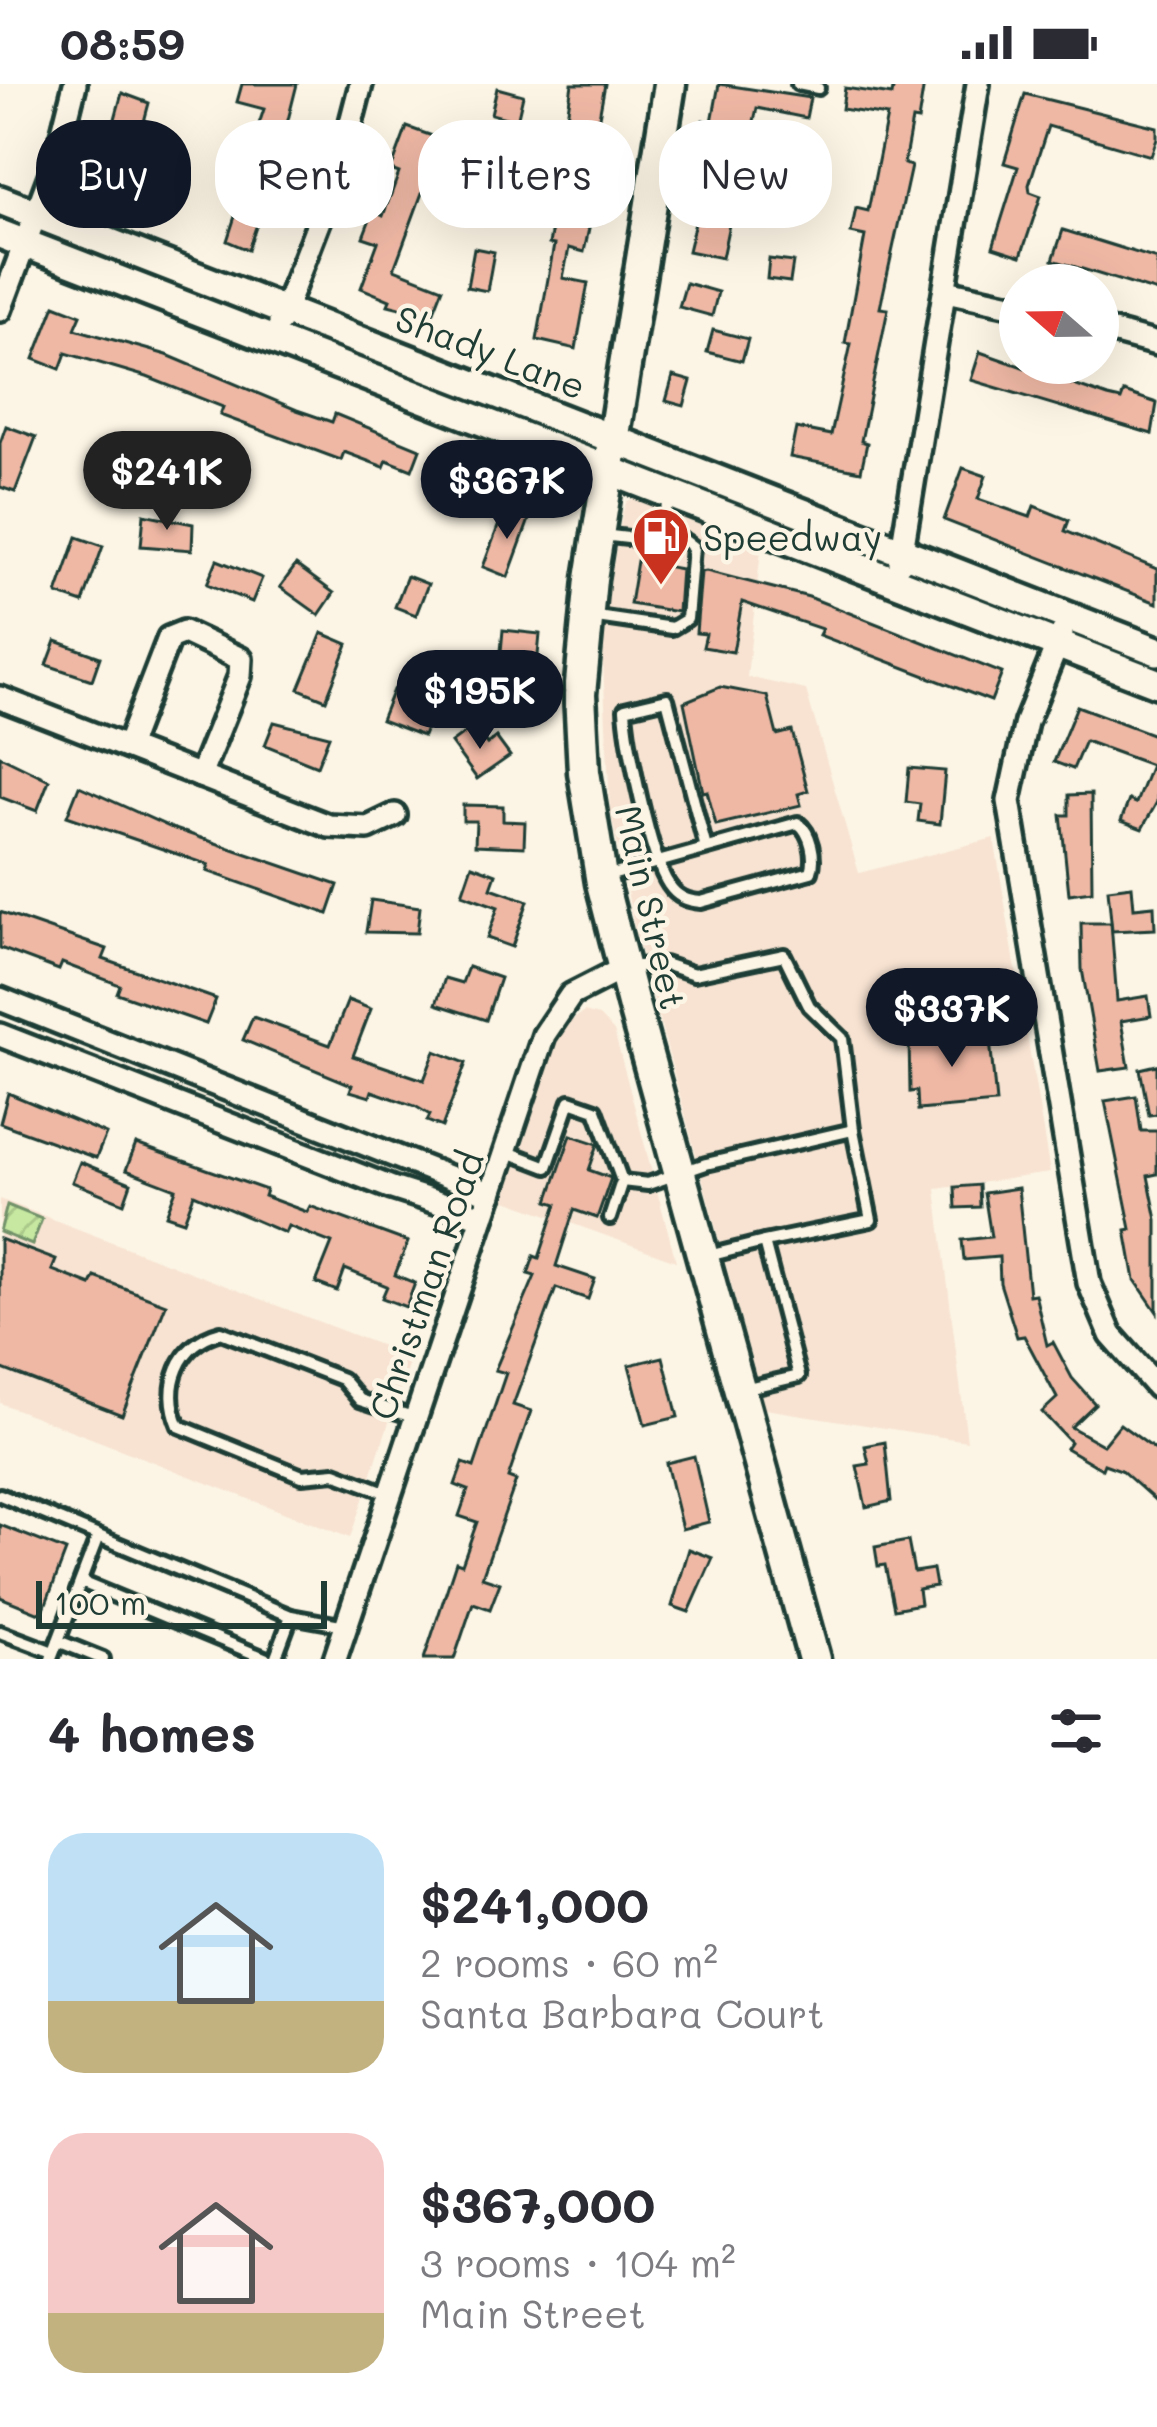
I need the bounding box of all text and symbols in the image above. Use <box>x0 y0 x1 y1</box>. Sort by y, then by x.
text: 08:59 <box>60 13 184 71</box>
chip: Buy <box>36 120 191 228</box>
chip: Rent <box>215 120 394 228</box>
chip: Filters <box>418 120 635 228</box>
chip: New <box>659 120 832 228</box>
north arrow <box>999 264 1119 384</box>
map controls <box>999 264 1119 384</box>
street label: Shady Lane <box>389 293 593 410</box>
pin: $241K <box>83 431 251 533</box>
pin: $367K <box>423 440 591 542</box>
text: $241K <box>110 444 224 495</box>
text: $367K <box>448 453 566 504</box>
fuel station icon: Speedway <box>630 505 692 587</box>
place label: Speedway <box>703 513 882 561</box>
pin: $195K <box>396 650 564 752</box>
text: $195K <box>423 663 537 714</box>
street label: Main Street <box>606 800 698 1014</box>
pin: $337K <box>868 968 1036 1070</box>
text: $337K <box>893 981 1011 1032</box>
street label: Christman Road <box>357 1145 493 1425</box>
scale bar <box>36 1575 327 1628</box>
text: 100 m <box>54 1580 146 1623</box>
text: 4 homes <box>48 1698 256 1765</box>
icon: filters <box>1043 1698 1109 1764</box>
text: $241,000 <box>420 1869 649 1936</box>
icon: home <box>144 1881 288 2025</box>
text: 2 rooms · 60 m² <box>420 1936 718 1987</box>
text: Santa Barbara Court <box>420 1987 824 2038</box>
text: $367,000 <box>420 2169 655 2236</box>
icon: home <box>144 2181 288 2325</box>
text: 3 rooms · 104 m² <box>420 2236 736 2287</box>
text: Main Street <box>420 2287 646 2338</box>

